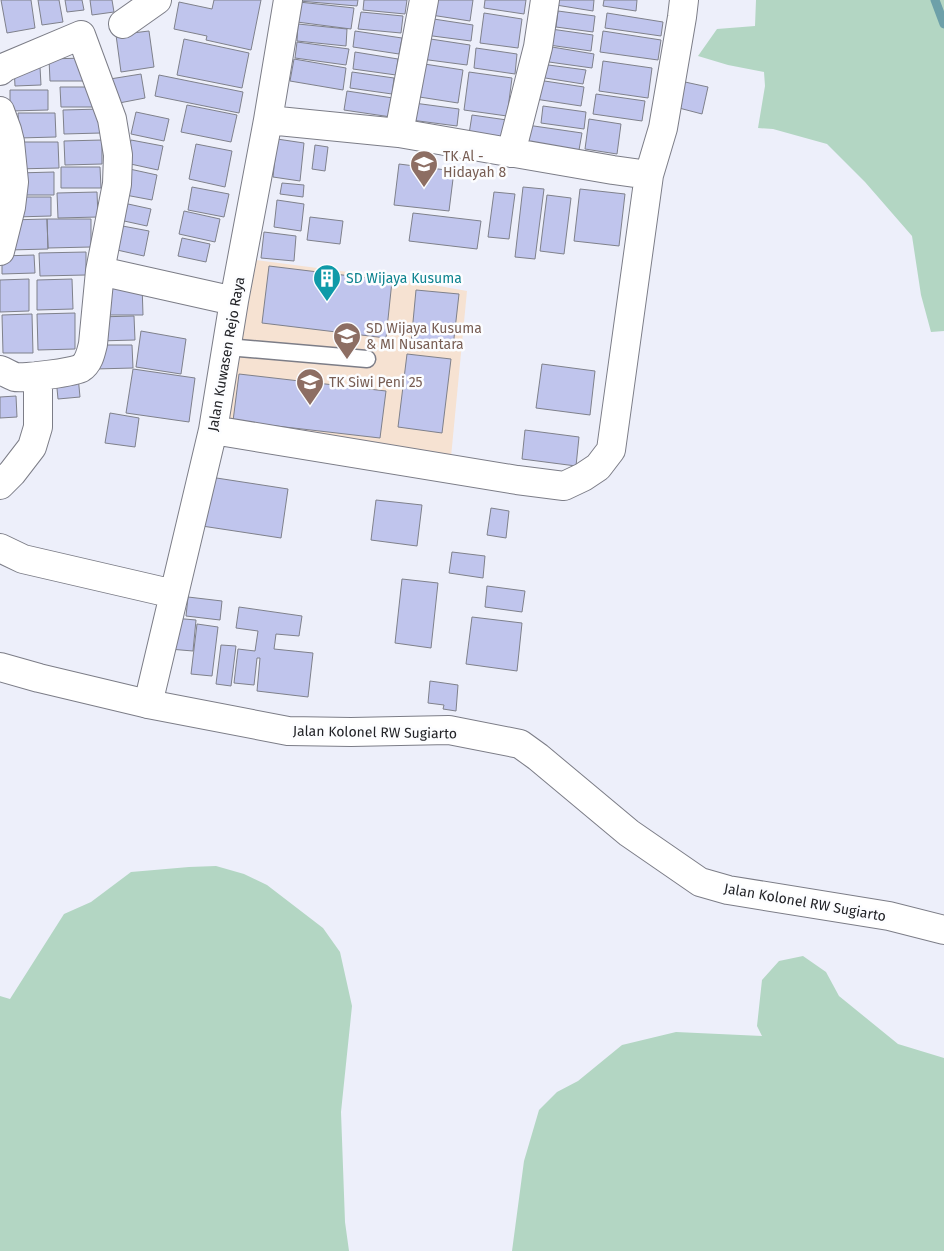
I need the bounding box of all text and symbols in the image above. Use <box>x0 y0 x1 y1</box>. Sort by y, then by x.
place label: TK Al - Hidayah 8 <box>443 148 506 181</box>
school or university icon: TK Al - Hidayah 8 <box>409 149 439 188</box>
building icon: SD Wijaya Kusuma <box>312 263 342 302</box>
place label: SD Wijaya Kusuma <box>346 270 462 287</box>
street label: Jalan Kuwasen Rejo Raya <box>205 275 248 433</box>
place label: SD Wijaya Kusuma & MI Nusantara <box>366 320 482 353</box>
school or university icon: SD Wijaya Kusuma & MI Nusantara <box>332 321 362 360</box>
school or university icon: TK Siwi Peni 25 <box>295 367 325 406</box>
place label: TK Siwi Peni 25 <box>329 374 423 391</box>
street label: Jalan Kolonel RW Sugiarto <box>293 723 457 742</box>
street label: Jalan Kolonel RW Sugiarto <box>723 880 887 925</box>

